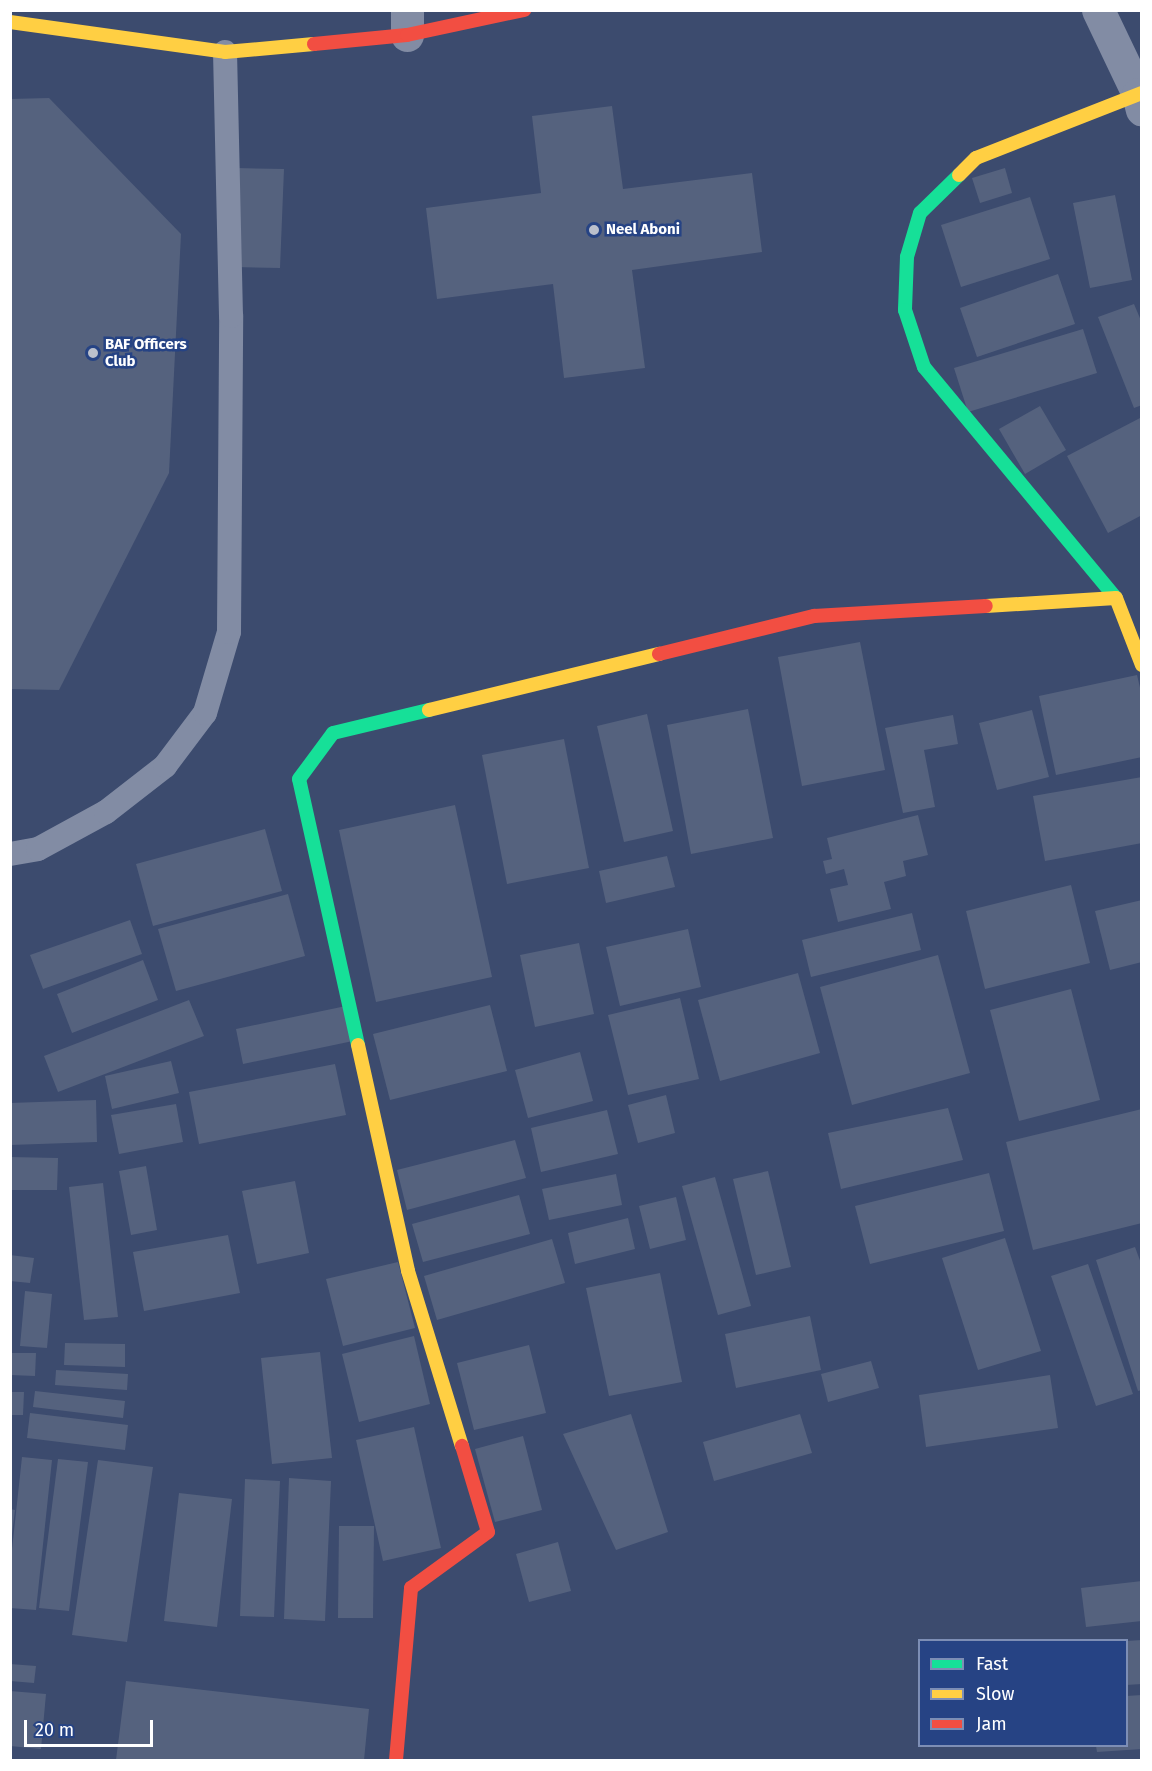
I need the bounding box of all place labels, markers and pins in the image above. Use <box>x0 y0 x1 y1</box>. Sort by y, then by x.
place label: Neel Aboni <box>606 221 680 239</box>
marker: Neel Aboni <box>587 223 601 237</box>
place label: BAF Officers Club <box>105 335 187 370</box>
marker: BAF Officers Club <box>86 346 100 360</box>

